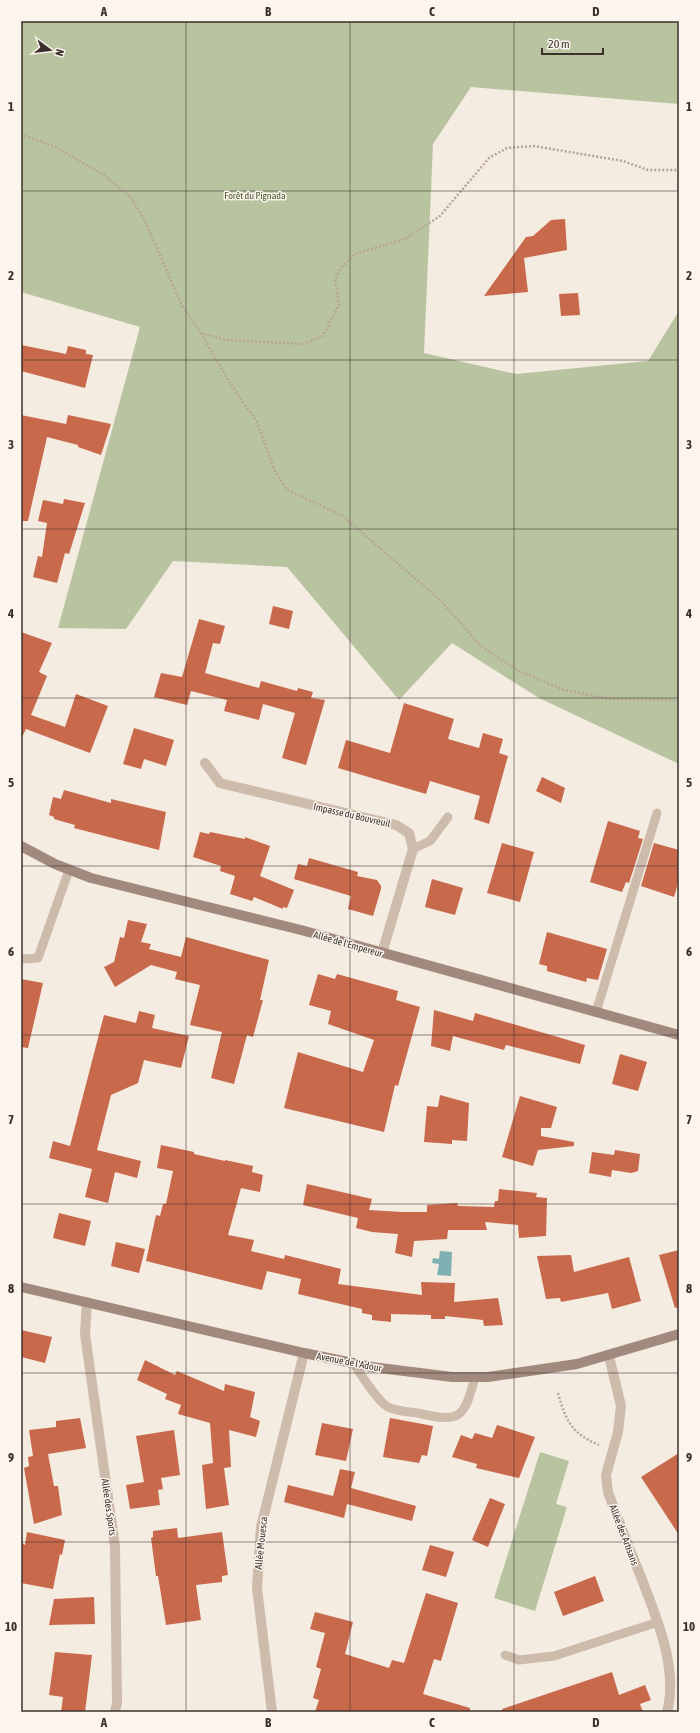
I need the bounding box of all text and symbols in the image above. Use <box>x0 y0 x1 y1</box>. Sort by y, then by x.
text: A <box>100 4 108 19</box>
text: B <box>265 4 272 19</box>
text: C <box>429 4 435 19</box>
text: D <box>592 4 600 19</box>
north arrow <box>30 30 70 70</box>
scale bar <box>542 30 603 56</box>
text: 20 m <box>548 37 570 51</box>
text: N <box>53 48 66 57</box>
text: 1 <box>8 99 14 114</box>
text: 1 <box>686 99 692 114</box>
park label: Forêt du Pignada <box>224 190 286 201</box>
text: 2 <box>8 268 14 283</box>
text: 2 <box>686 268 692 283</box>
text: 3 <box>8 437 14 452</box>
text: 3 <box>686 437 692 452</box>
text: 4 <box>7 606 14 621</box>
text: 4 <box>685 606 692 621</box>
text: 5 <box>8 775 14 790</box>
text: 5 <box>686 775 692 790</box>
street label: Impasse du Bouvreuil <box>312 801 392 829</box>
street label: Allée de l'Empereur <box>312 929 385 959</box>
text: 6 <box>8 944 14 959</box>
text: 6 <box>686 944 692 959</box>
text: 7 <box>8 1112 14 1127</box>
text: 7 <box>686 1112 692 1127</box>
text: 8 <box>8 1281 14 1296</box>
text: 8 <box>686 1281 692 1296</box>
street label: Avenue de l'Adour <box>315 1350 384 1374</box>
text: 9 <box>8 1450 14 1465</box>
text: 9 <box>686 1450 692 1465</box>
street label: Allée des Sports <box>100 1478 119 1537</box>
street label: Allée des Artisans <box>607 1503 641 1567</box>
street label: Allée Mouesca <box>253 1516 269 1570</box>
text: 10 <box>5 1619 17 1634</box>
text: 10 <box>683 1619 695 1634</box>
text: A <box>100 1715 108 1730</box>
text: B <box>265 1715 272 1730</box>
text: C <box>429 1715 435 1730</box>
text: D <box>592 1715 600 1730</box>

